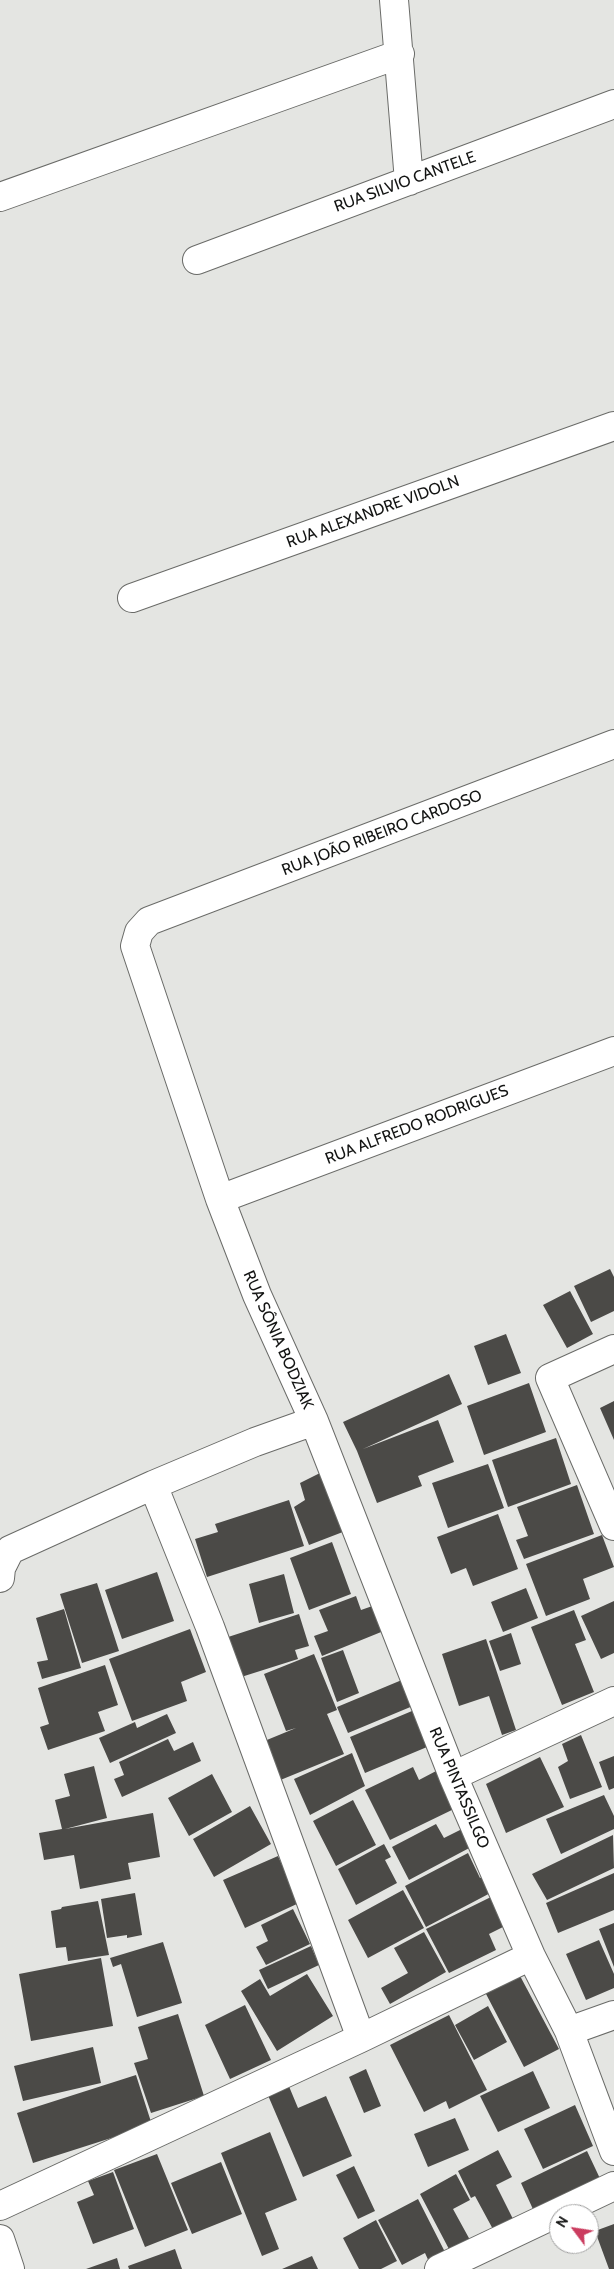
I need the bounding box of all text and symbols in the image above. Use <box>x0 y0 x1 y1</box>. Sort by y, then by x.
street label: RUA SILVIO CANTELE <box>332 147 478 217</box>
street label: RUA ALEXANDRE VIDOLN <box>284 472 462 552</box>
street label: RUA JOÃO RIBEIRO CARDOSO <box>279 786 485 880</box>
street label: RUA ALFREDO RODRIGUES <box>323 1081 511 1169</box>
street label: RUA SÔNIA BODZIAK <box>239 1268 317 1412</box>
street label: RUA PINTASSILGO <box>425 1724 493 1852</box>
north arrow <box>549 2204 599 2254</box>
text: N <box>552 2213 572 2231</box>

